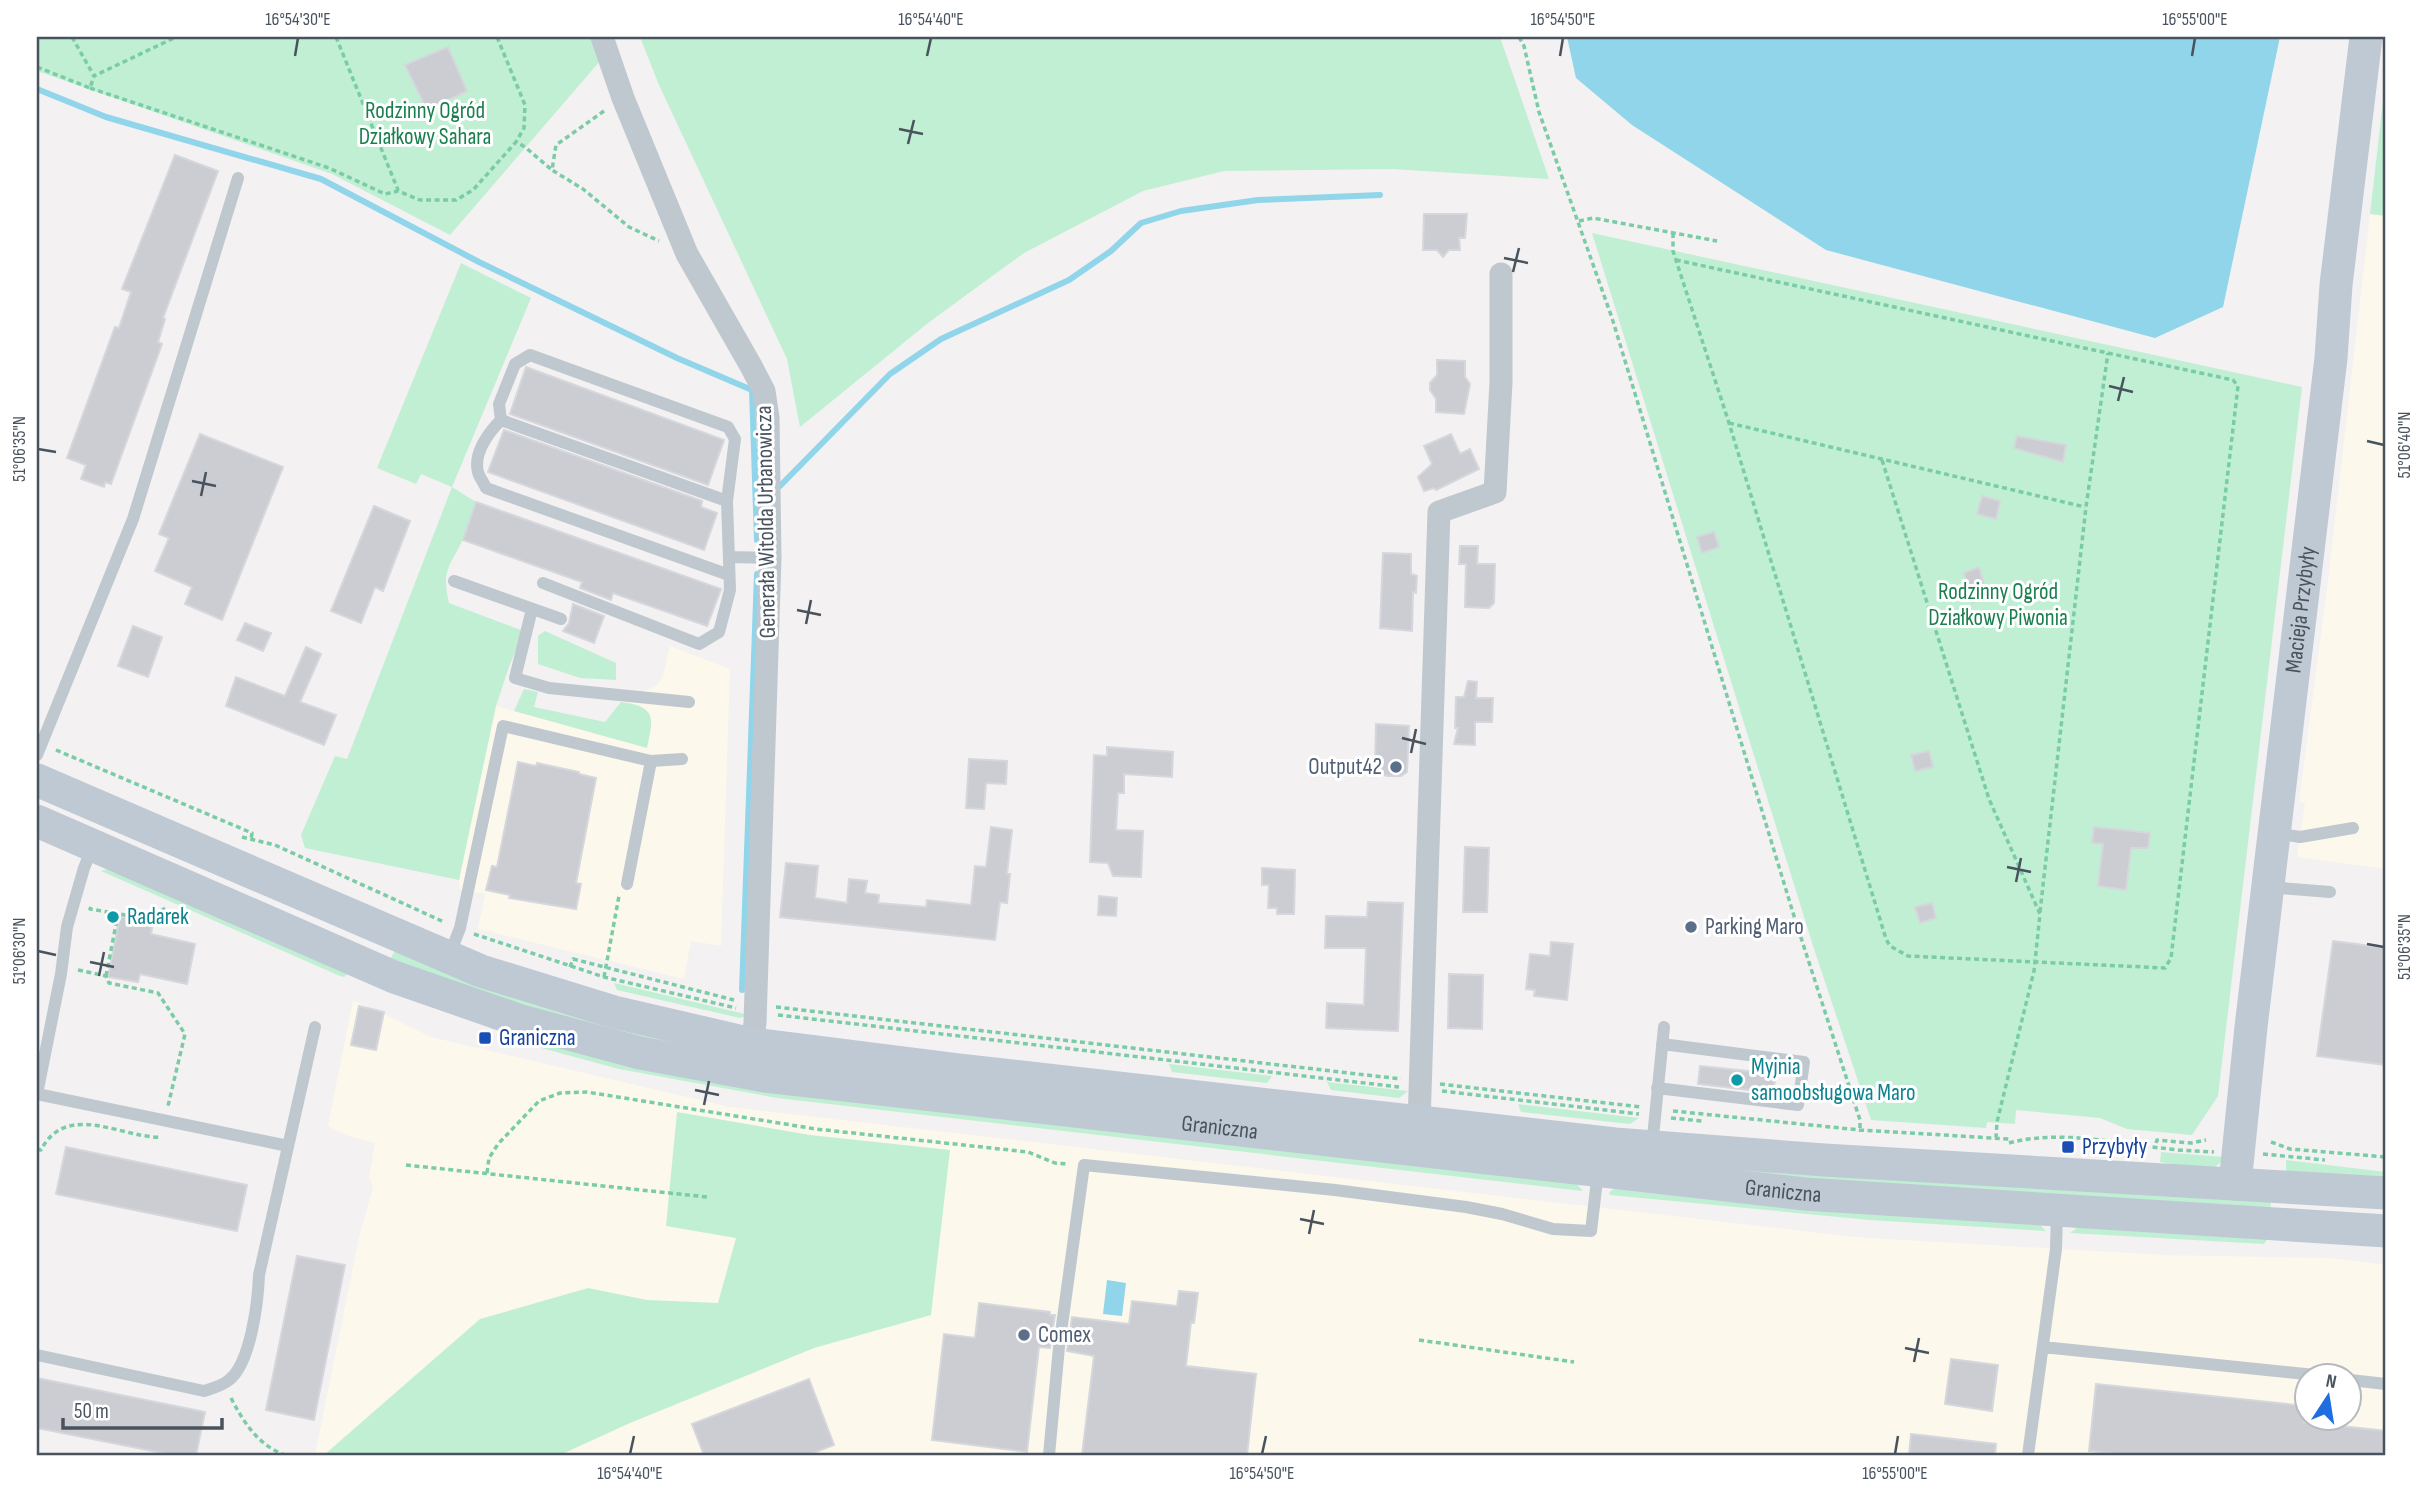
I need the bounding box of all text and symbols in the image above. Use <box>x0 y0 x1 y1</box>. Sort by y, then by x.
text: 16°54'30"E <box>265 9 331 30</box>
text: 16°54'40"E <box>898 9 964 30</box>
text: 16°54'50"E <box>1530 9 1596 30</box>
text: 16°55'00"E <box>2162 9 2228 30</box>
park label: Rodzinny Ogród Działkowy Sahara <box>359 97 491 151</box>
street label: Generała Witolda Urbanowicza <box>750 405 782 639</box>
text: 51°06'40"N <box>2394 412 2415 478</box>
text: 51°06'35"N <box>9 416 30 482</box>
street label: Macieja Przybyły <box>2279 545 2322 675</box>
park label: Rodzinny Ogród Działkowy Piwonia <box>1928 578 2068 632</box>
place label: Output42 <box>1308 753 1382 781</box>
marker: Output42 <box>1388 759 1404 775</box>
place label: Radarek <box>127 903 189 931</box>
marker: Radarek <box>105 909 121 925</box>
place label: Parking Maro <box>1705 913 1804 941</box>
text: 51°06'35"N <box>2394 914 2415 980</box>
text: 51°06'30"N <box>9 918 30 984</box>
marker: Parking Maro <box>1683 919 1699 935</box>
place label: Graniczna <box>499 1024 576 1052</box>
marker: Graniczna <box>477 1030 493 1046</box>
place label: Myjnia samoobsługowa Maro <box>1751 1053 1916 1107</box>
marker: Myjnia samoobsługowa Maro <box>1729 1072 1745 1088</box>
street label: Graniczna <box>1180 1109 1259 1146</box>
place label: Przybyły <box>2082 1133 2147 1161</box>
marker: Przybyły <box>2060 1139 2076 1155</box>
street label: Graniczna <box>1743 1173 1822 1209</box>
place label: Comex <box>1038 1321 1091 1349</box>
marker: Comex <box>1016 1327 1032 1343</box>
north arrow <box>2294 1362 2364 1432</box>
text: N <box>2324 1370 2339 1394</box>
scale bar <box>63 1387 222 1431</box>
text: 50 m <box>74 1399 109 1424</box>
text: 16°54'40"E <box>597 1463 663 1484</box>
text: 16°54'50"E <box>1229 1463 1295 1484</box>
text: 16°55'00"E <box>1862 1463 1928 1484</box>

